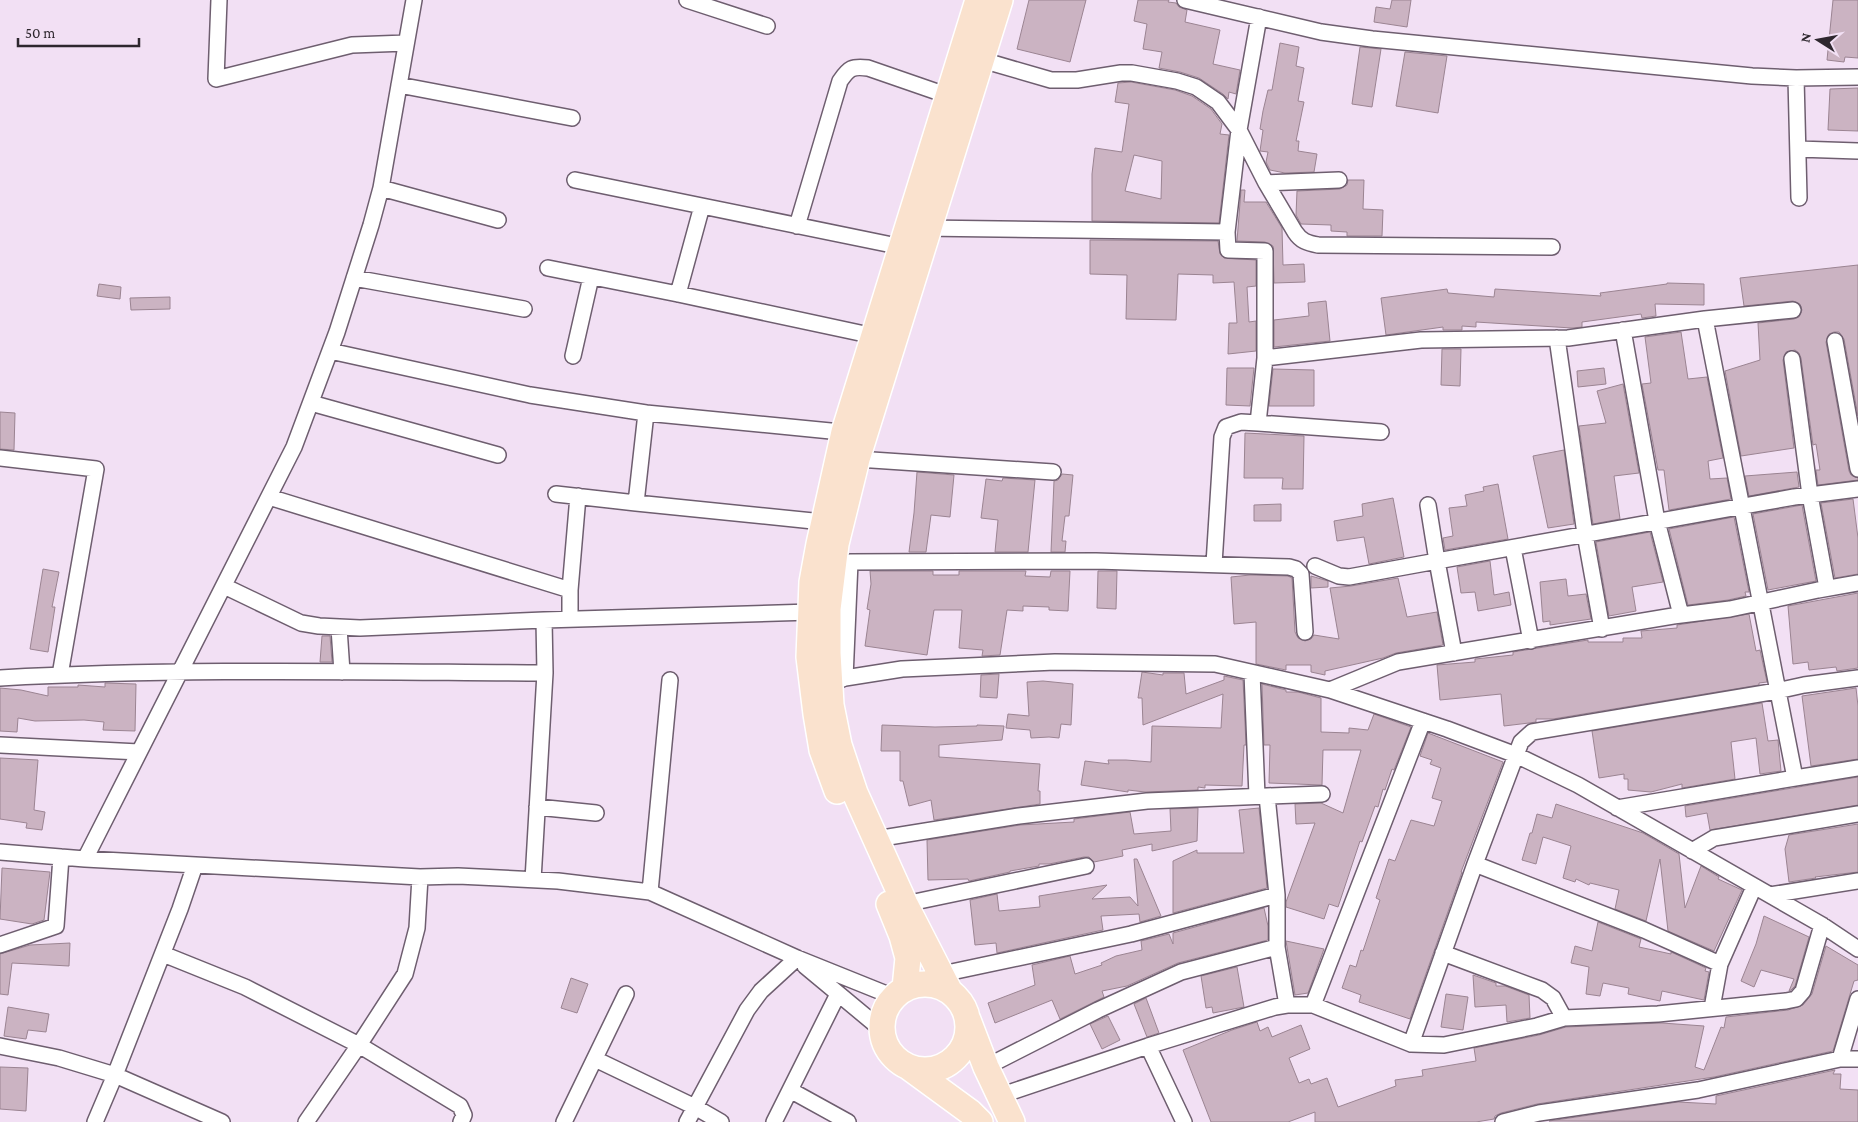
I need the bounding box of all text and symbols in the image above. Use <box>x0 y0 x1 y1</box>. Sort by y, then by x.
scale bar <box>18 15 139 47</box>
north arrow <box>1793 15 1843 65</box>
text: 50 m <box>25 25 55 41</box>
text: N <box>1796 31 1814 44</box>

